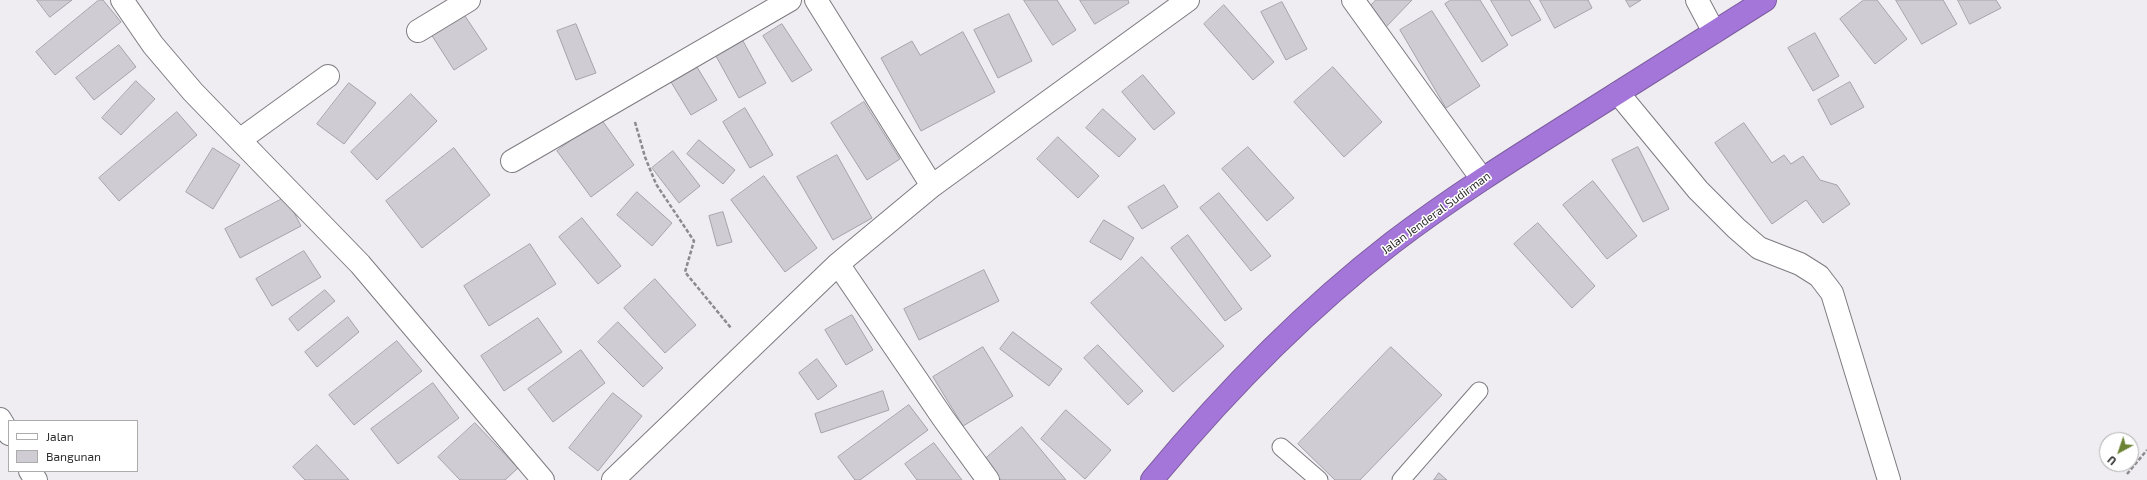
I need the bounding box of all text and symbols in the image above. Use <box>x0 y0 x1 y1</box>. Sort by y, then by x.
street label: Jalan Jenderal Sudirman <box>1379 169 1493 257</box>
legend <box>8 420 138 472</box>
text: Jalan <box>46 429 74 443</box>
north arrow <box>2099 432 2139 472</box>
text: Bangunan <box>46 449 101 463</box>
text: U <box>2105 453 2119 468</box>

